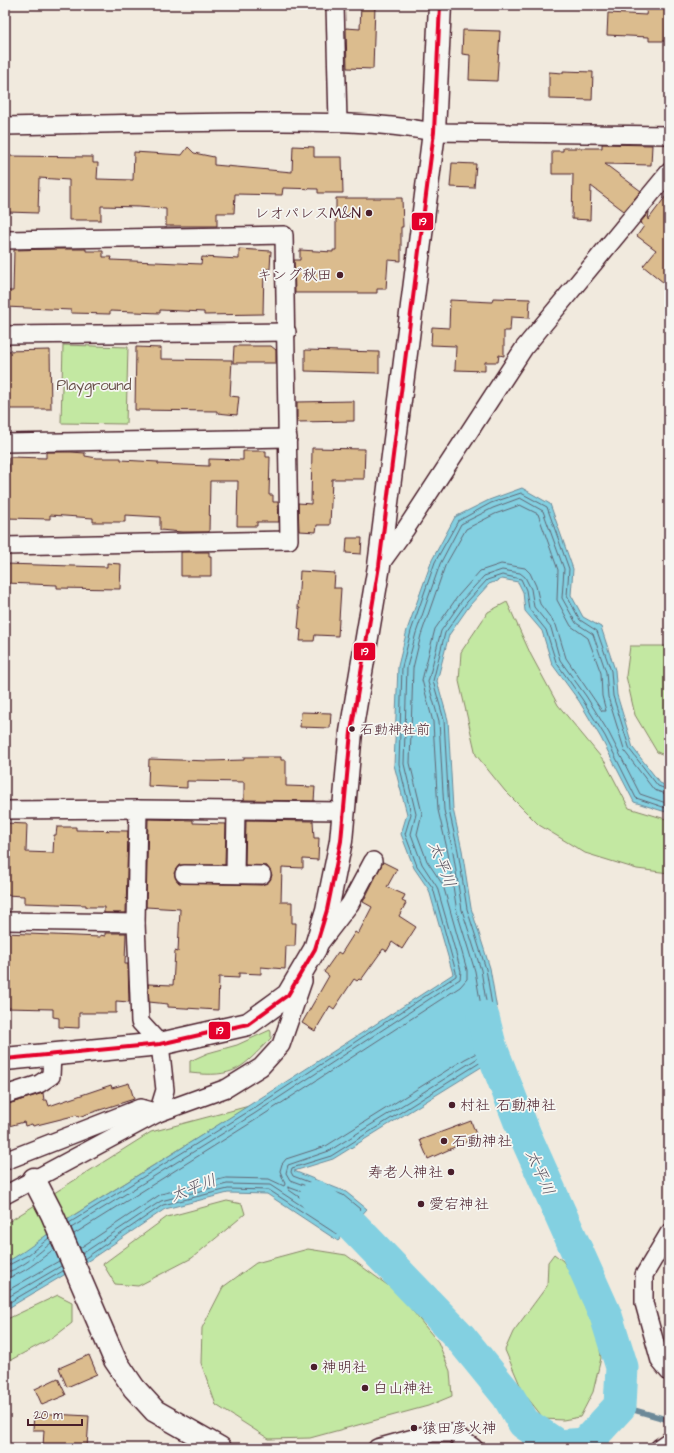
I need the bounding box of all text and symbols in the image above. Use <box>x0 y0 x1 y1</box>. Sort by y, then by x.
place label: レオパレスM&N <box>254 203 361 224</box>
marker: レオパレスM&N <box>364 208 374 218</box>
line badge: 19 <box>411 212 434 231</box>
text: 19 <box>419 214 427 229</box>
place label: キング秋田 <box>257 265 332 286</box>
marker: キング秋田 <box>335 270 345 280</box>
park label: Playground <box>56 375 132 397</box>
line badge: 19 <box>353 642 376 661</box>
text: 19 <box>361 644 369 659</box>
place label: 石動神社前 <box>360 720 430 740</box>
marker: 石動神社前 <box>347 724 357 734</box>
water label: 太平川 <box>423 838 461 891</box>
line badge: 19 <box>208 1021 231 1040</box>
text: 19 <box>216 1023 224 1038</box>
place label: 村社 石動神社 <box>460 1095 556 1116</box>
marker: 村社 石動神社 <box>447 1100 457 1110</box>
place label: 石動神社 <box>452 1131 512 1152</box>
marker: 石動神社 <box>439 1136 449 1146</box>
water label: 太平川 <box>520 1146 560 1199</box>
place label: 寿老人神社 <box>368 1162 443 1183</box>
marker: 寿老人神社 <box>446 1167 456 1177</box>
water label: 太平川 <box>167 1169 220 1207</box>
place label: 愛宕神社 <box>429 1194 489 1215</box>
marker: 愛宕神社 <box>416 1199 426 1209</box>
place label: 神明社 <box>322 1357 367 1378</box>
marker: 神明社 <box>309 1362 319 1372</box>
place label: 白山神社 <box>373 1378 433 1399</box>
marker: 白山神社 <box>360 1383 370 1393</box>
scale bar <box>28 1401 82 1427</box>
text: 20 m <box>34 1407 63 1424</box>
place label: 猿田彦火神 <box>422 1418 497 1439</box>
marker: 猿田彦火神 <box>409 1423 419 1433</box>

